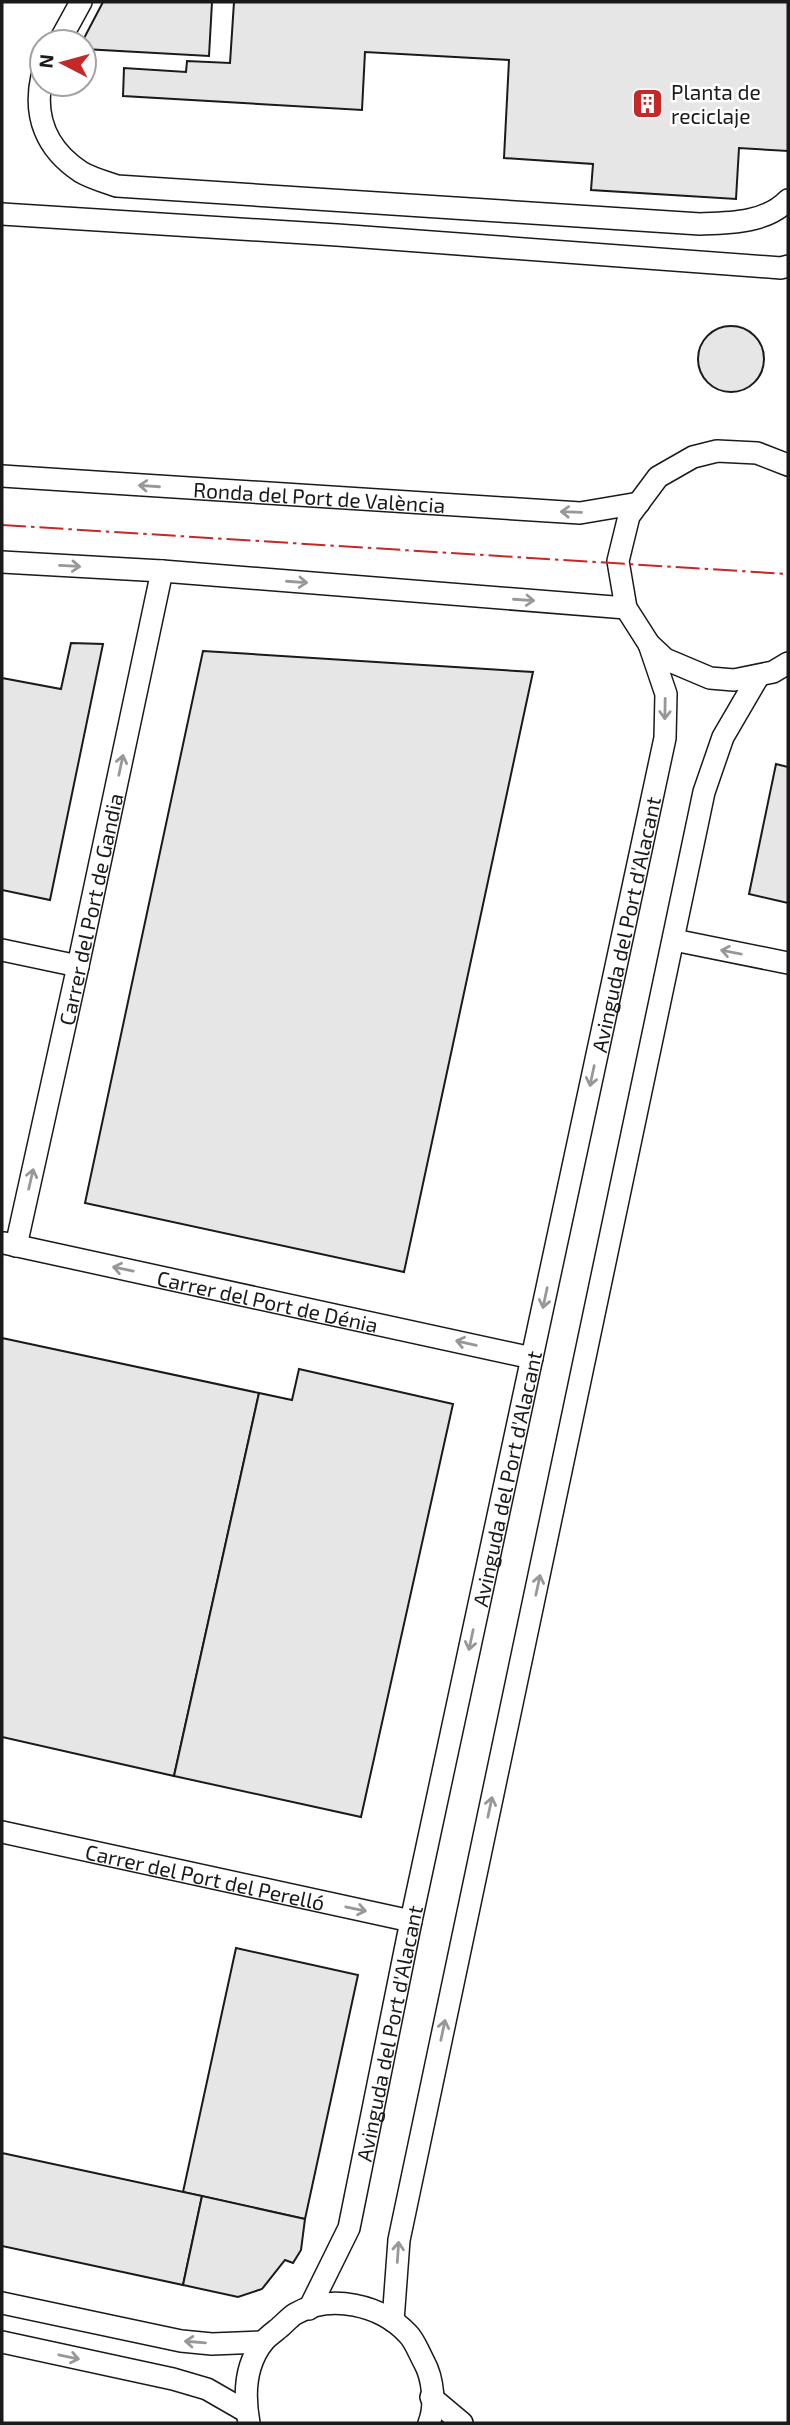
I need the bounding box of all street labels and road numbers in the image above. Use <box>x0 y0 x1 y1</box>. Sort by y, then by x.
street label: Ronda del Port de València <box>193 476 446 517</box>
street label: Carrer del Port de Gandia <box>53 791 127 1027</box>
street label: Avinguda del Port d'Alacant <box>585 794 665 1054</box>
street label: Carrer del Port de Dénia <box>155 1264 381 1337</box>
street label: Avinguda del Port d'Alacant <box>466 1349 546 1609</box>
street label: Carrer del Port del Perelló <box>83 1838 327 1914</box>
street label: Avinguda del Port d'Alacant <box>350 1903 427 2164</box>

